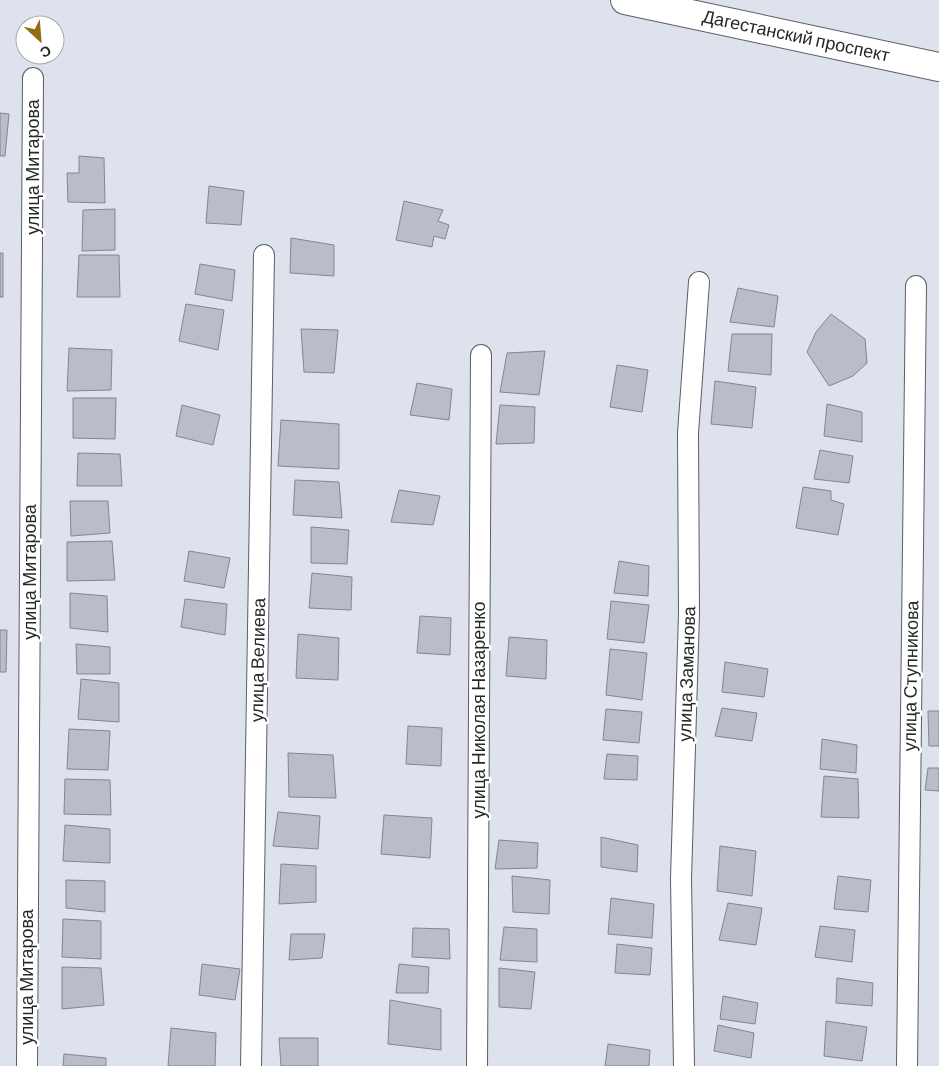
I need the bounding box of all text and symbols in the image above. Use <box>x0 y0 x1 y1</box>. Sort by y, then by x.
street label: Дагестанский проспект <box>701 4 892 66</box>
north arrow <box>15 15 65 65</box>
text: С <box>38 42 54 62</box>
street label: улица Митарова <box>21 98 43 235</box>
street label: улица Митарова <box>18 503 40 640</box>
street label: улица Велиева <box>245 597 269 722</box>
street label: улица Ступникова <box>898 599 922 752</box>
street label: улица Николая Назаренко <box>467 602 489 818</box>
street label: улица Заманова <box>673 605 699 742</box>
street label: улица Митарова <box>15 908 37 1045</box>

